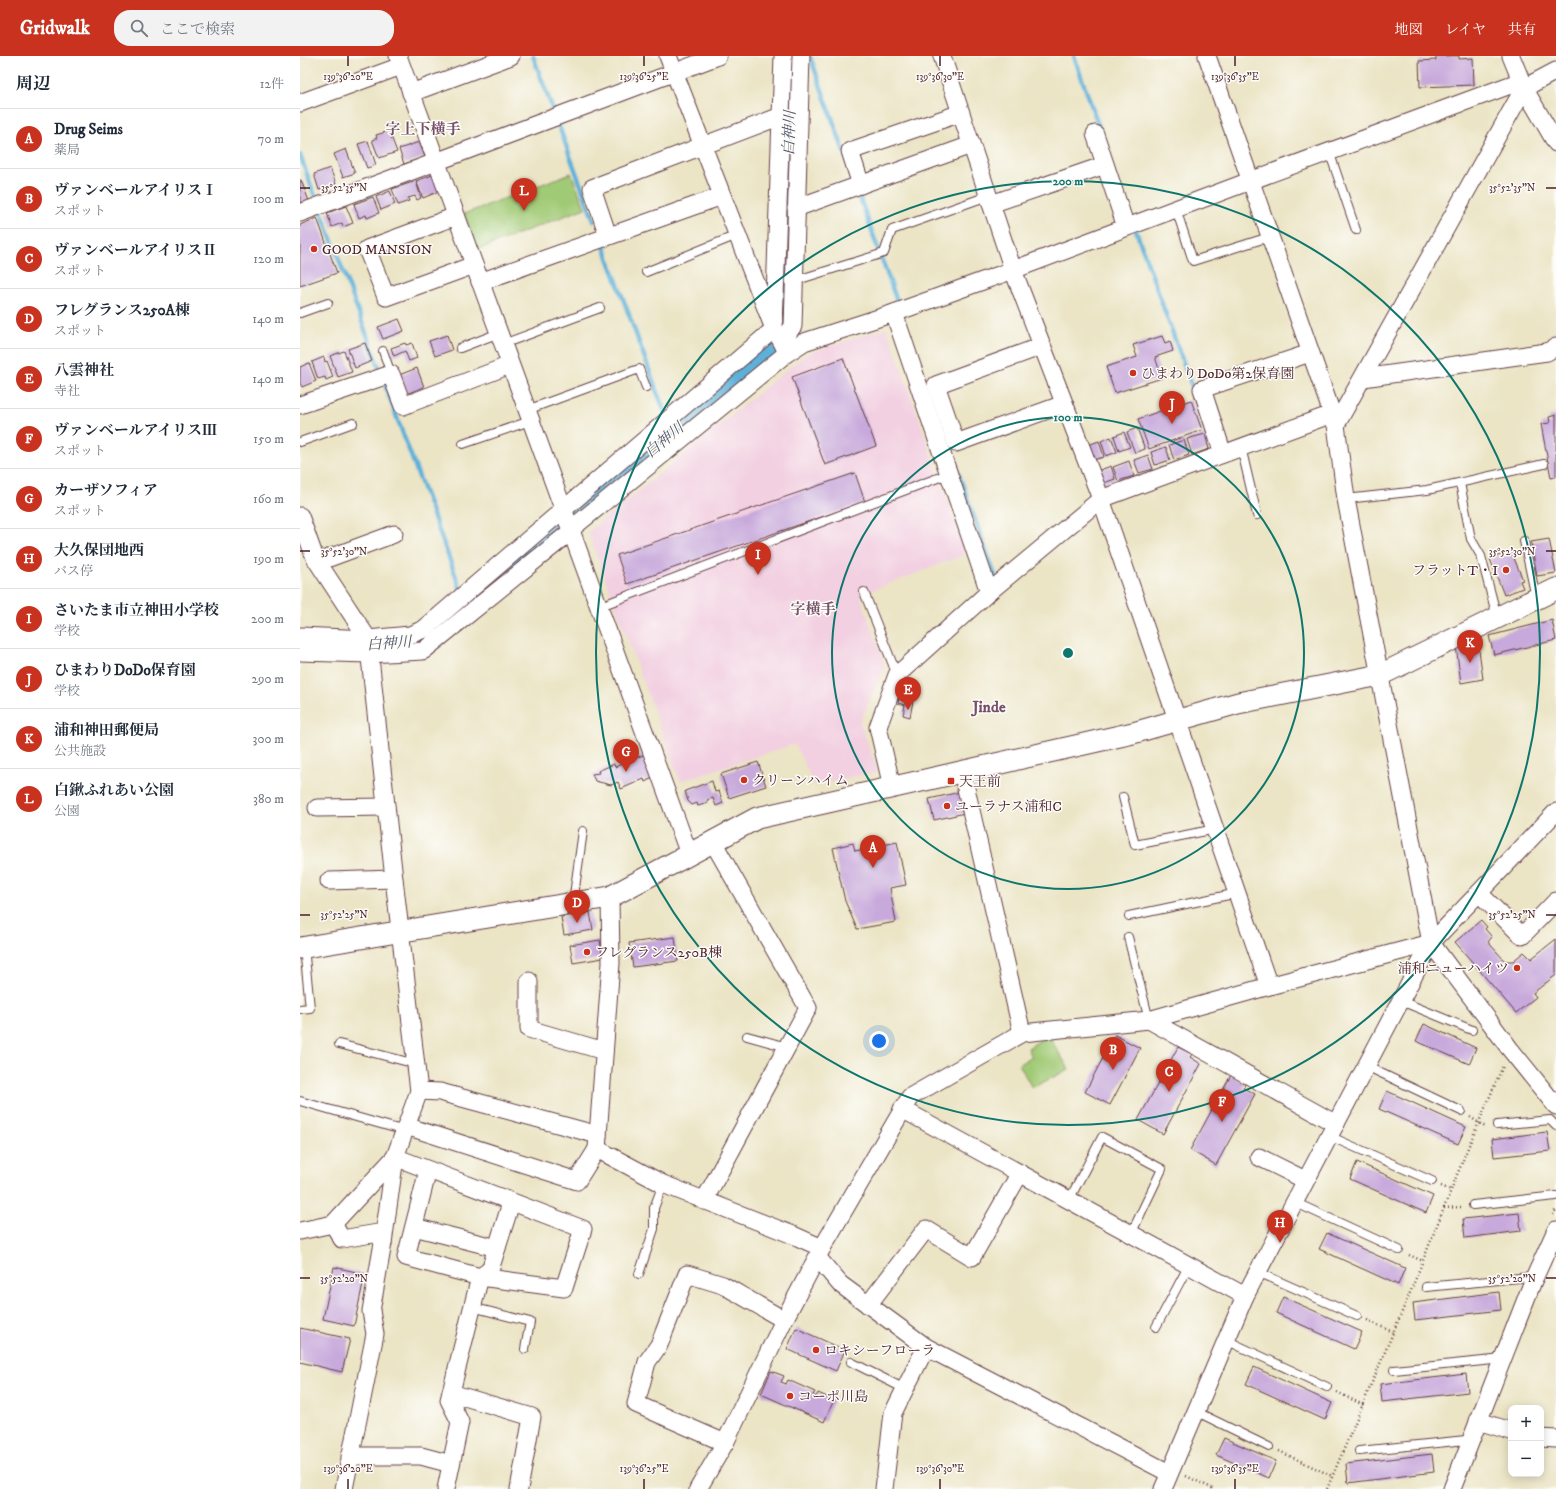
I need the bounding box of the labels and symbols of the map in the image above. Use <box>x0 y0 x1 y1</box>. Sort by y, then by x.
text: 139°36'20"E <box>323 71 373 83</box>
text: 139°36'25"E <box>620 71 668 83</box>
text: 139°36'30"E <box>916 71 964 83</box>
text: 139°36'35"E <box>1211 71 1259 83</box>
water label: 白神川 <box>779 108 800 156</box>
district label: 字上下横手 <box>385 120 461 139</box>
text: 200 m <box>1053 174 1083 189</box>
pin: L <box>511 178 537 211</box>
text: 35°52'35"N <box>321 182 367 194</box>
text: 35°52'35"N <box>1489 182 1535 194</box>
place label: GOOD MANSION <box>322 241 433 259</box>
marker: GOOD MANSION <box>309 244 319 254</box>
place label: ひまわりDoDo第2保育園 <box>1141 365 1294 383</box>
marker: ひまわりDoDo第2保育園 <box>1128 368 1138 378</box>
pin: J <box>1159 391 1185 424</box>
text: 100 m <box>1054 410 1082 425</box>
water label: 白神川 <box>641 417 689 462</box>
pin: I <box>745 542 771 575</box>
text: 35°52'30"N <box>321 546 367 558</box>
text: 35°52'30"N <box>1489 546 1535 558</box>
place label: フラットT・I <box>1412 562 1498 580</box>
marker: フラットT・I <box>1501 565 1511 575</box>
district label: 字横手 <box>790 600 836 619</box>
pin: K <box>1457 630 1483 663</box>
water label: 白神川 <box>366 632 414 655</box>
centre of rings <box>1061 646 1075 660</box>
pin: E <box>895 677 921 710</box>
district label: Jinde <box>970 697 1006 717</box>
pin: G <box>613 739 639 772</box>
place label: クリーンハイム <box>752 772 849 790</box>
place label: 天王前 <box>959 773 1001 791</box>
marker: クリーンハイム <box>739 775 749 785</box>
marker: 天王前 <box>946 776 956 786</box>
place label: ユーラナス浦和C <box>955 798 1062 816</box>
marker: ユーラナス浦和C <box>942 801 952 811</box>
pin: A <box>860 835 886 868</box>
pin: D <box>564 890 590 923</box>
text: 35°52'25"N <box>320 909 368 921</box>
text: 35°52'25"N <box>1488 909 1536 921</box>
place label: フレグランス250B棟 <box>595 944 722 962</box>
marker: フレグランス250B棟 <box>582 947 592 957</box>
place label: 浦和ニューハイツ <box>1398 960 1509 978</box>
marker: 浦和ニューハイツ <box>1512 963 1522 973</box>
your location <box>869 1031 889 1051</box>
pin: B <box>1100 1037 1126 1070</box>
pin: C <box>1156 1059 1182 1092</box>
pin: F <box>1209 1089 1235 1122</box>
pin: H <box>1267 1210 1293 1243</box>
text: 35°52'20"N <box>320 1273 368 1285</box>
text: 35°52'20"N <box>1488 1273 1536 1285</box>
place label: ロキシーフローラ <box>824 1342 935 1360</box>
marker: ロキシーフローラ <box>811 1345 821 1355</box>
place label: コーポ川島 <box>798 1388 868 1406</box>
marker: コーポ川島 <box>785 1391 795 1401</box>
text: 139°36'20"E <box>323 1463 373 1475</box>
text: 139°36'25"E <box>620 1463 668 1475</box>
text: 139°36'30"E <box>916 1463 964 1475</box>
text: 139°36'35"E <box>1211 1463 1259 1475</box>

